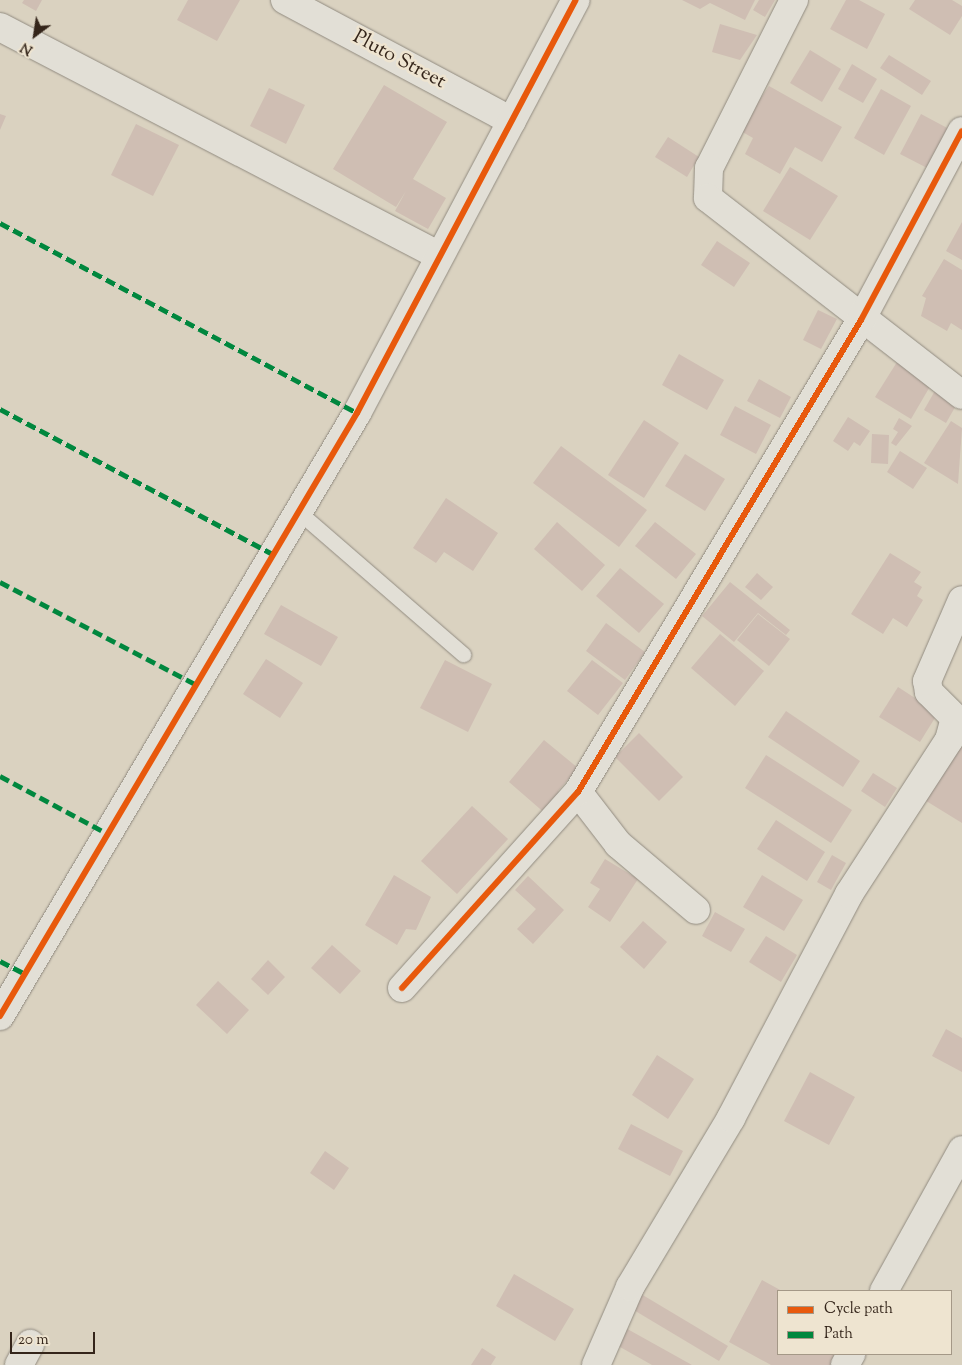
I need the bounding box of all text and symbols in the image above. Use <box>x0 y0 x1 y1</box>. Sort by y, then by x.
north arrow <box>10 10 60 60</box>
street label: Pluto Street <box>348 25 450 95</box>
text: N <box>17 36 37 59</box>
legend <box>777 1290 952 1355</box>
text: Cycle path <box>824 1299 893 1320</box>
scale bar <box>12 1322 98 1354</box>
text: Path <box>824 1324 853 1345</box>
text: 20 m <box>18 1330 49 1351</box>

